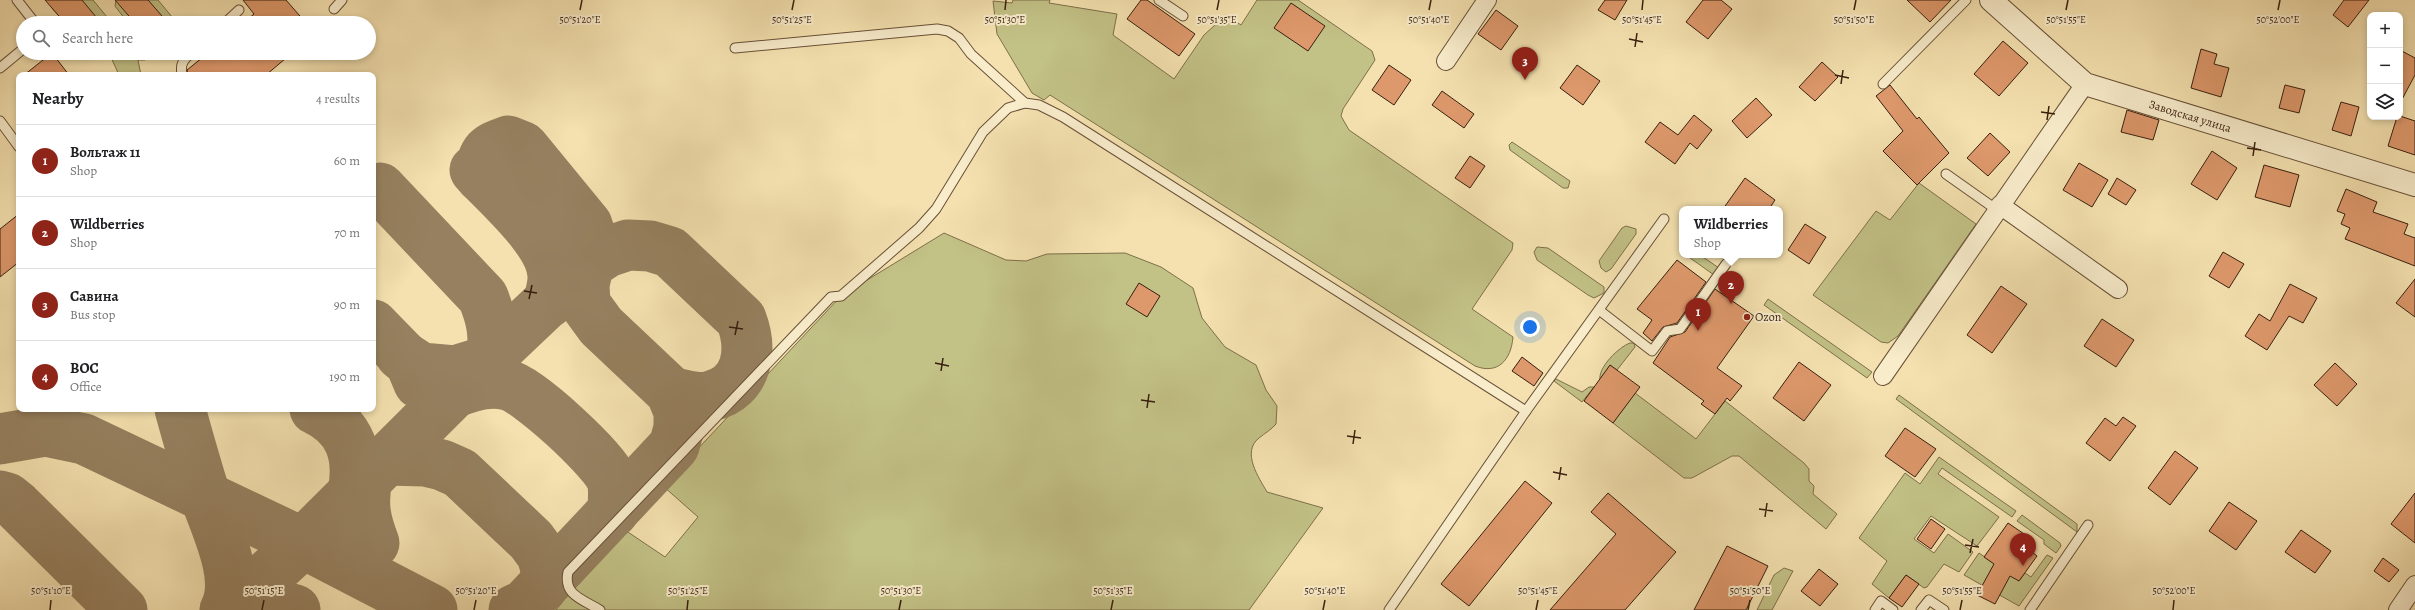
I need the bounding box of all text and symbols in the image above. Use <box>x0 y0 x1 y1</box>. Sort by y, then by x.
map controls <box>2367 12 2403 120</box>
button: + <box>2367 12 2403 48</box>
text: 50°51'20"E <box>559 13 601 26</box>
text: 50°51'25"E <box>772 13 812 26</box>
text: 50°51'30"E <box>985 13 1025 26</box>
text: 50°51'35"E <box>1197 13 1237 26</box>
text: 50°51'40"E <box>1409 13 1450 26</box>
text: 50°51'45"E <box>1622 13 1662 26</box>
text: 50°51'50"E <box>1834 13 1874 26</box>
text: 50°51'55"E <box>2046 13 2086 26</box>
text: 50°52'00"E <box>2256 13 2300 26</box>
search box <box>16 16 376 60</box>
icon: search <box>30 27 52 49</box>
text: Search here <box>62 28 133 48</box>
pin: 3 <box>1512 47 1538 80</box>
button: − <box>2367 48 2403 84</box>
button: layers <box>2367 84 2403 120</box>
text: Nearby <box>32 87 83 110</box>
text: 4 results <box>316 90 360 107</box>
street label: Заводская улица <box>2147 96 2234 136</box>
text: Вольтаж 11 <box>70 142 140 162</box>
text: 1 <box>43 152 47 169</box>
text: 60 m <box>334 152 360 169</box>
text: Shop <box>70 162 97 179</box>
popup <box>1679 206 1783 258</box>
text: Wildberries <box>70 214 144 234</box>
text: Wildberries <box>1694 214 1768 234</box>
text: 2 <box>42 224 48 241</box>
text: 70 m <box>334 224 360 241</box>
text: Shop <box>70 234 97 251</box>
text: Shop <box>1694 234 1721 251</box>
pin: 2 <box>1718 271 1744 304</box>
text: Савина <box>70 286 119 306</box>
text: 3 <box>42 296 48 313</box>
text: 90 m <box>334 296 360 313</box>
pin: 1 <box>1685 298 1711 331</box>
text: Bus stop <box>70 306 115 323</box>
place label: Ozon <box>1755 309 1782 325</box>
marker: Ozon <box>1742 312 1752 322</box>
your location <box>1520 317 1540 337</box>
text: ВОС <box>70 358 99 378</box>
text: 4 <box>42 368 48 385</box>
text: 190 m <box>329 368 360 385</box>
text: Office <box>70 378 102 395</box>
pin: 4 <box>2010 533 2036 566</box>
text: 50°51'10"E <box>31 584 71 597</box>
text: 50°51'15"E <box>245 584 283 597</box>
text: 50°51'20"E <box>455 584 497 597</box>
text: 50°51'25"E <box>668 584 708 597</box>
text: 50°51'30"E <box>881 584 921 597</box>
text: 50°51'35"E <box>1093 584 1133 597</box>
text: 50°51'40"E <box>1305 584 1346 597</box>
text: 50°51'45"E <box>1518 584 1558 597</box>
text: 50°51'50"E <box>1730 584 1770 597</box>
text: 50°51'55"E <box>1942 584 1982 597</box>
text: 50°52'00"E <box>2152 584 2196 597</box>

